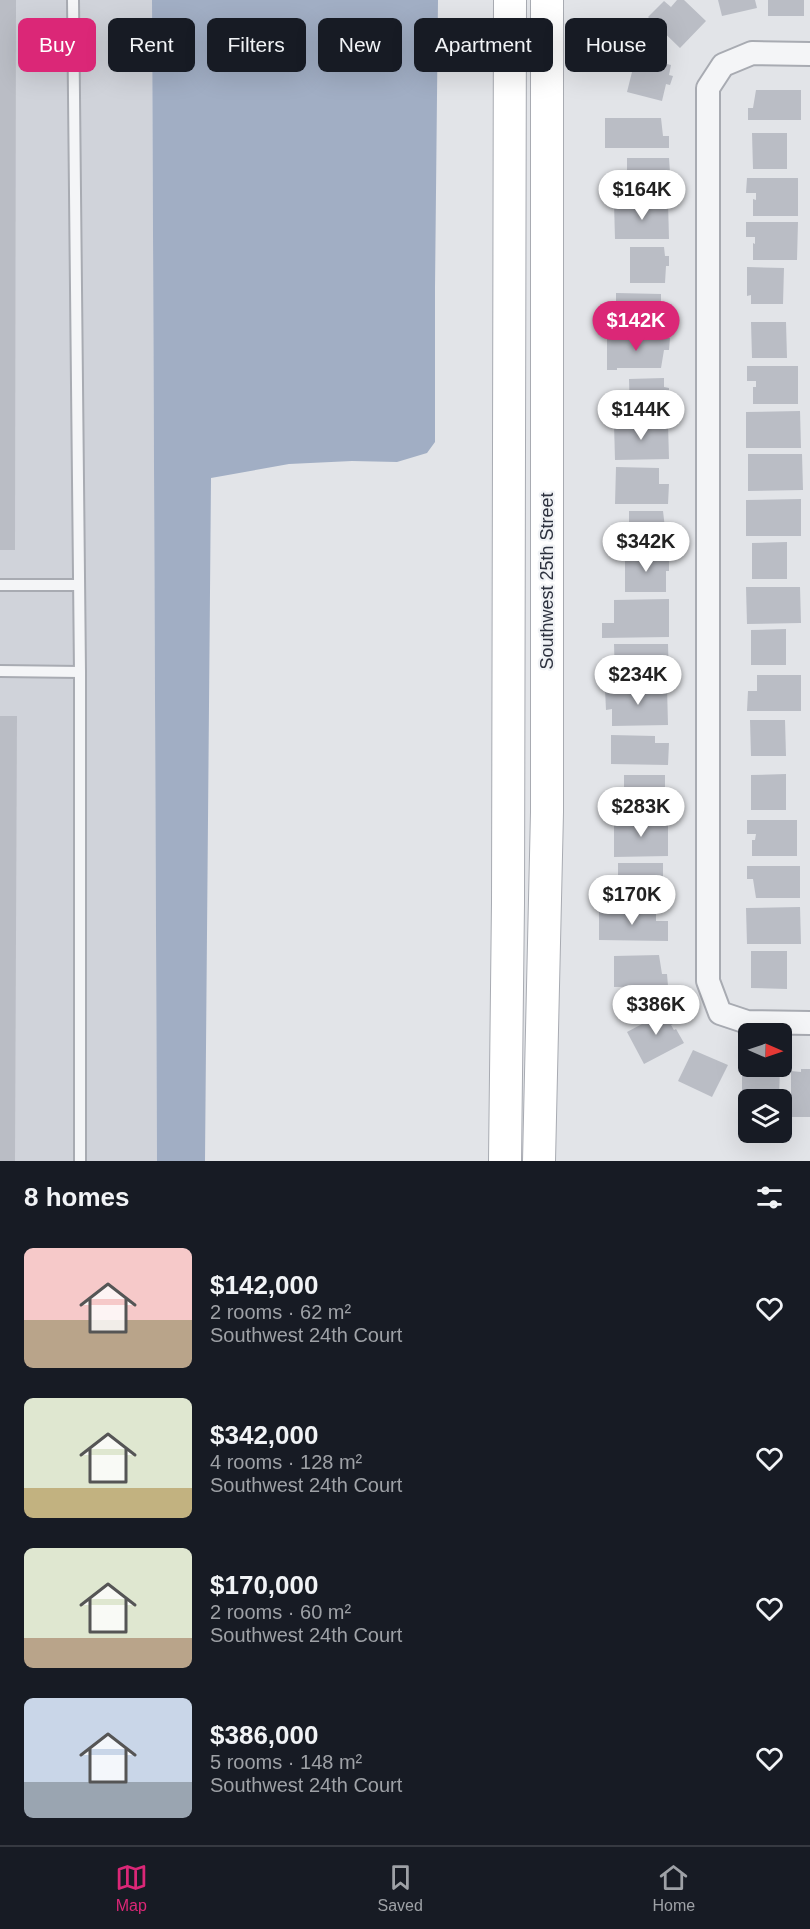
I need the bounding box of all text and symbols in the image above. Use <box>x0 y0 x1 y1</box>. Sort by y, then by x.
chip: Buy <box>18 18 96 72</box>
chip: Rent <box>108 18 195 72</box>
chip: Filters <box>207 18 306 72</box>
chip: New <box>318 18 402 72</box>
chip: Apartment <box>414 18 553 72</box>
chip: House <box>565 18 667 72</box>
pin: $164K <box>600 170 684 221</box>
text: $164K <box>613 178 671 200</box>
pin: $142K <box>594 301 678 352</box>
text: $142K <box>607 309 665 331</box>
pin: $144K <box>599 390 683 441</box>
text: $144K <box>612 398 670 420</box>
street label: Southwest 25th Street <box>537 492 557 670</box>
pin: $342K <box>604 522 688 573</box>
text: $342K <box>617 530 675 552</box>
pin: $234K <box>596 655 680 706</box>
text: $234K <box>609 663 667 685</box>
pin: $283K <box>599 787 683 838</box>
text: $283K <box>612 795 670 817</box>
pin: $170K <box>590 875 674 926</box>
text: $170K <box>603 883 661 905</box>
pin: $386K <box>614 985 698 1036</box>
text: $386K <box>627 993 685 1015</box>
north arrow <box>738 1023 792 1077</box>
map controls <box>738 1023 792 1143</box>
button: layers <box>738 1089 792 1143</box>
icon: filters <box>753 1181 786 1214</box>
text: 8 homes <box>24 1182 130 1212</box>
text: $142,000 <box>210 1270 318 1300</box>
icon: home <box>72 1272 144 1344</box>
icon: heart <box>753 1292 786 1325</box>
text: 2 rooms · 62 m² <box>210 1301 351 1323</box>
text: Southwest 24th Court <box>210 1324 402 1346</box>
text: $342,000 <box>210 1420 318 1450</box>
icon: home <box>72 1422 144 1494</box>
icon: heart <box>753 1442 786 1475</box>
text: 4 rooms · 128 m² <box>210 1451 362 1473</box>
text: Southwest 24th Court <box>210 1474 402 1496</box>
text: $170,000 <box>210 1570 318 1600</box>
icon: home <box>72 1572 144 1644</box>
icon: heart <box>753 1592 786 1625</box>
text: 2 rooms · 60 m² <box>210 1601 351 1623</box>
text: Southwest 24th Court <box>210 1624 402 1646</box>
text: $386,000 <box>210 1720 318 1750</box>
icon: home <box>72 1722 144 1794</box>
icon: heart <box>753 1742 786 1775</box>
text: 5 rooms · 148 m² <box>210 1751 362 1773</box>
text: Southwest 24th Court <box>210 1774 402 1796</box>
tab: Map <box>115 1861 148 1915</box>
tab: Saved <box>377 1861 423 1915</box>
tab: Home <box>652 1861 695 1915</box>

